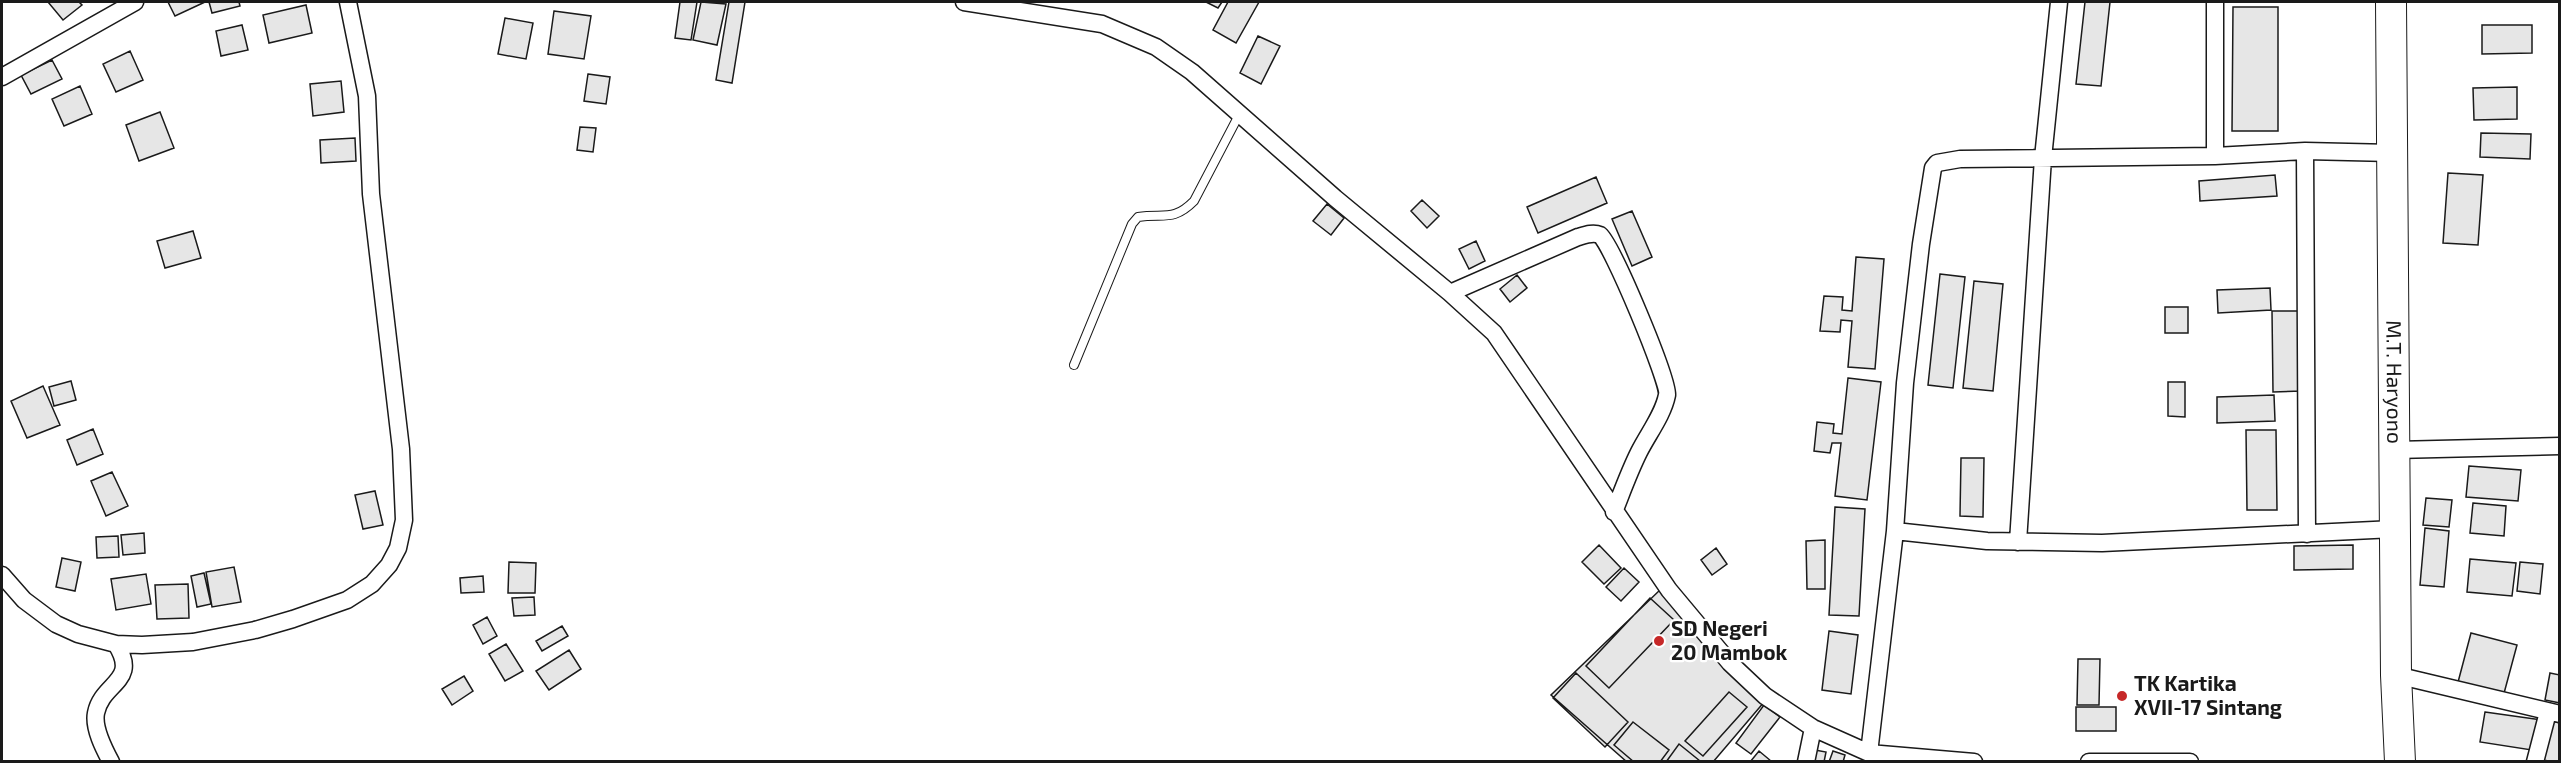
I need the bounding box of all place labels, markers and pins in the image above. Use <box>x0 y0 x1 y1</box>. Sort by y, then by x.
place label: SD Negeri 20 Mambok <box>1671 615 1788 664</box>
marker: SD Negeri 20 Mambok <box>1652 634 1666 648</box>
place label: TK Kartika XVII-17 Sintang <box>2134 670 2282 719</box>
marker: TK Kartika XVII-17 Sintang <box>2115 689 2129 703</box>

